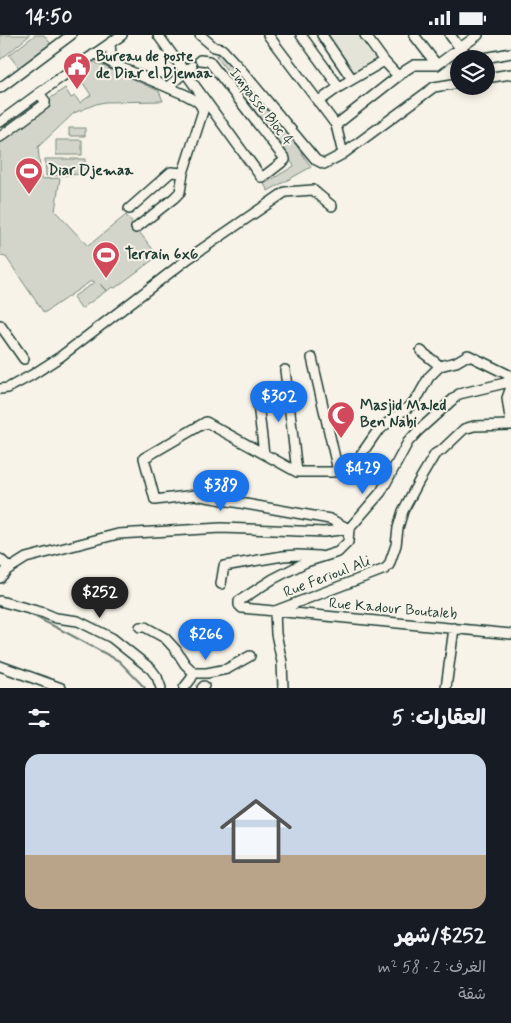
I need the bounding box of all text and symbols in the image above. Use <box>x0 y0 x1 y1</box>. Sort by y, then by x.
text: 14:50 <box>25 5 72 30</box>
place label: Bureau de poste de Diar el Djemaa <box>96 47 213 84</box>
map controls <box>450 50 495 95</box>
button: layers <box>450 50 495 95</box>
public building icon: Bureau de poste de Diar el Djemaa <box>62 51 92 90</box>
street label: Impasse Bloc 4 <box>224 64 298 150</box>
sports icon: Diar Djemaa <box>14 156 44 195</box>
place label: Diar Djemaa <box>48 161 134 181</box>
sports icon: Terrain 6x6 <box>91 240 121 279</box>
place label: Terrain 6x6 <box>125 245 198 265</box>
pin: $302 <box>249 381 309 423</box>
text: $302 <box>261 386 297 407</box>
place label: Masjid Maled Ben Nabi <box>360 396 447 433</box>
mosque icon: Masjid Maled Ben Nabi <box>326 400 356 439</box>
pin: $429 <box>333 453 393 495</box>
text: $429 <box>345 458 381 479</box>
pin: $389 <box>191 469 251 512</box>
text: $389 <box>204 475 238 496</box>
street label: Rue Ferioul Ali <box>281 551 374 603</box>
pin: $252 <box>70 577 130 619</box>
text: $252 <box>82 582 118 603</box>
street label: Rue Kadour Boutaleb <box>328 593 458 625</box>
pin: $266 <box>176 619 236 661</box>
text: $266 <box>189 624 223 645</box>
icon: filters <box>25 704 53 732</box>
text: العقارات: 5 <box>392 704 486 732</box>
icon: home <box>211 786 301 876</box>
text: $252/شهر <box>396 922 486 950</box>
text: الغرف: 2 · 58 m² <box>378 957 486 978</box>
text: شقة <box>458 984 486 1005</box>

